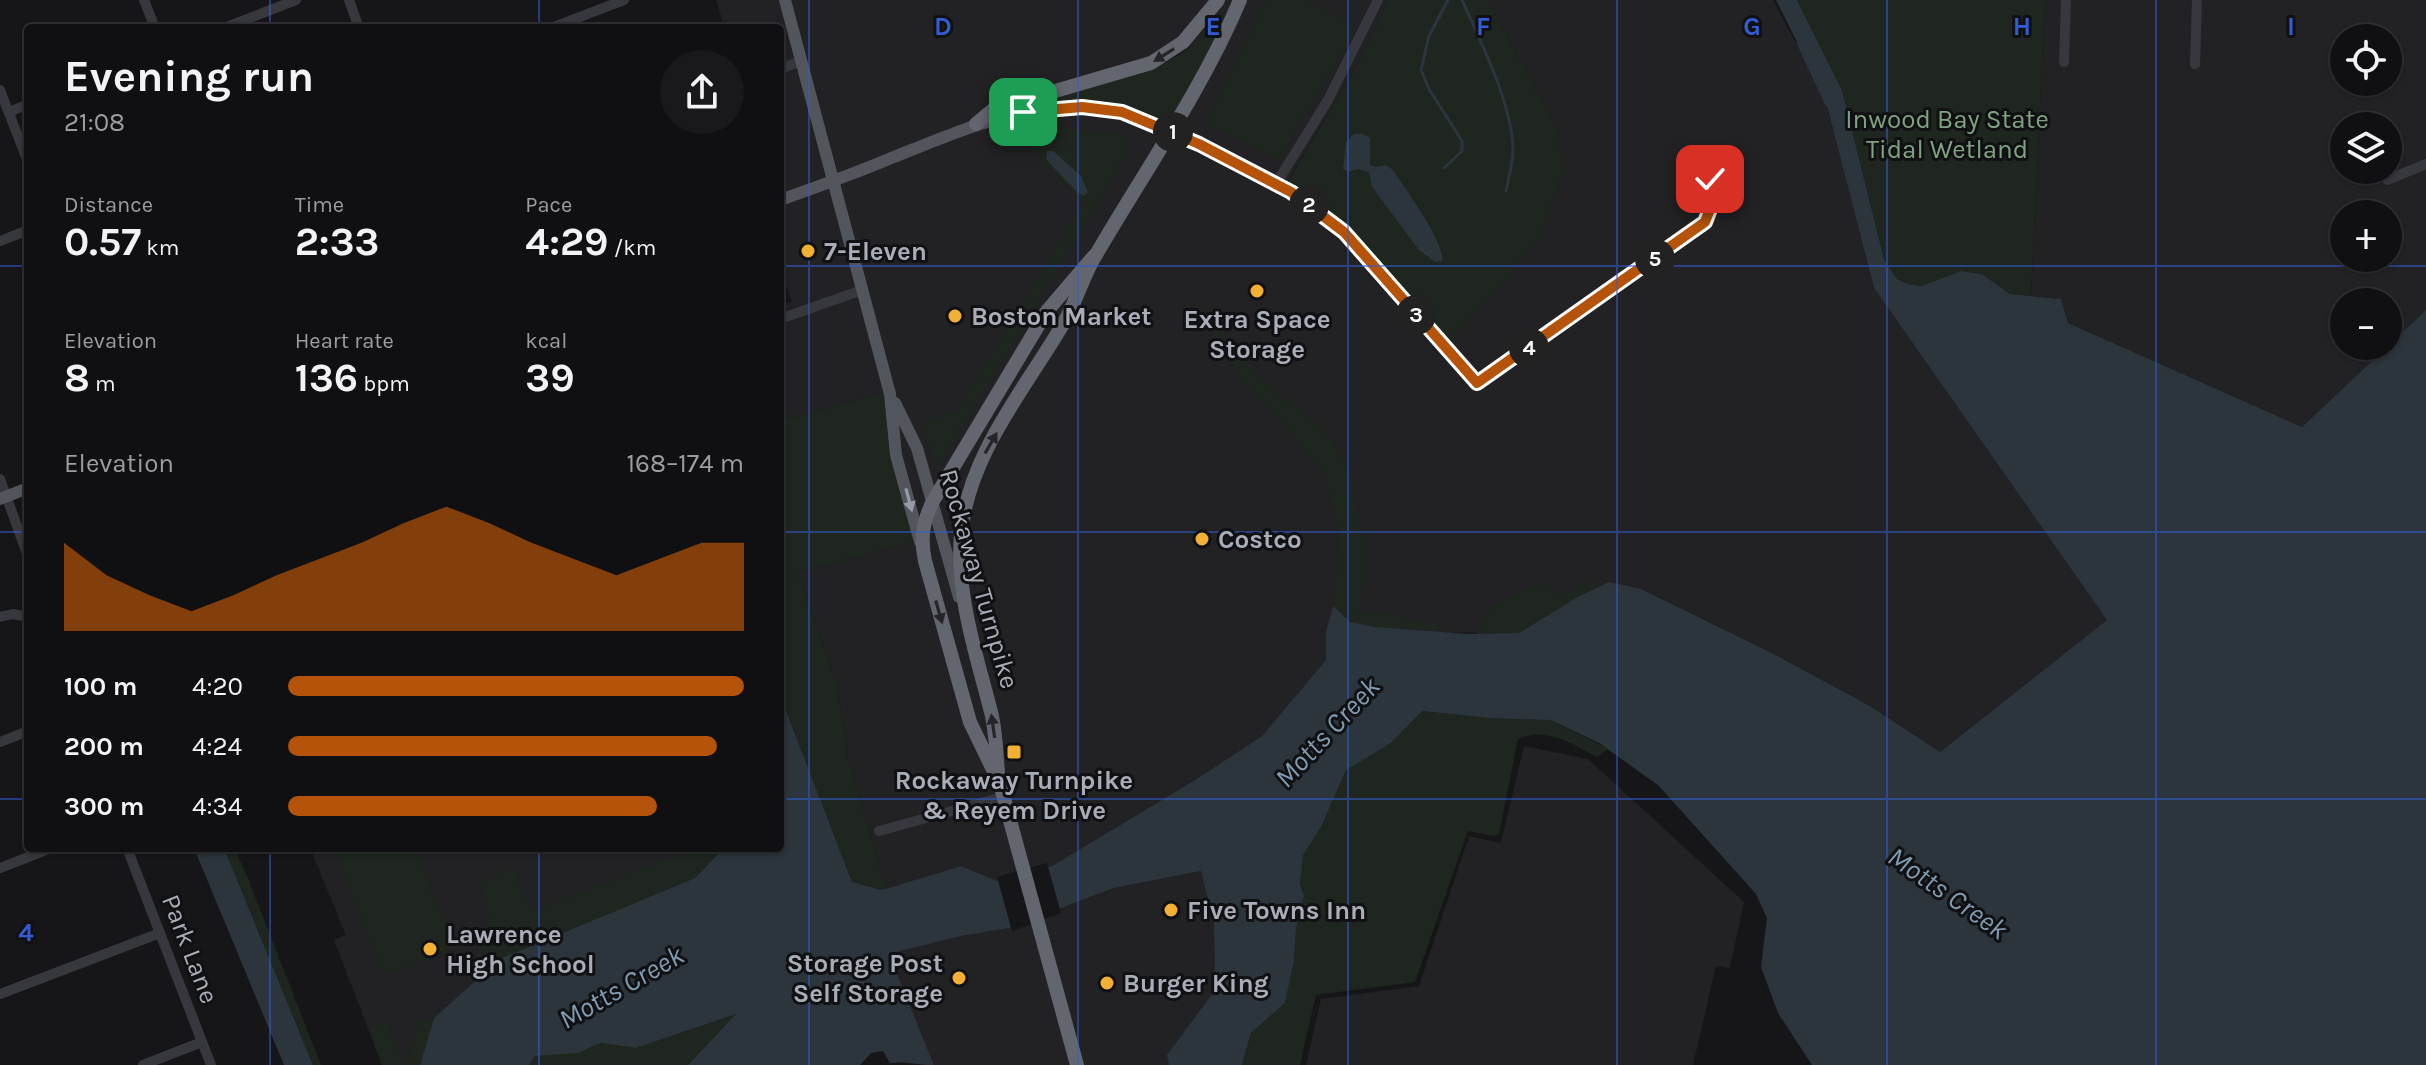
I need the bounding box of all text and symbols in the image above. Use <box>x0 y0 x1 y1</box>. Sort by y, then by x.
text: D <box>934 11 952 42</box>
text: E <box>1205 11 1221 42</box>
text: F <box>1476 11 1490 42</box>
text: G <box>1743 11 1761 42</box>
text: H <box>2013 11 2031 42</box>
text: I <box>2287 11 2295 42</box>
map controls <box>2330 24 2402 360</box>
button: locate <box>2330 24 2402 96</box>
one-way arrow <box>1153 48 1175 62</box>
button: share <box>660 50 744 134</box>
text: Evening run <box>64 51 314 102</box>
pin <box>989 78 1057 146</box>
icon: arrive <box>1001 90 1045 134</box>
park label: Inwood Bay State Tidal Wetland <box>1845 104 2049 165</box>
text: 21:08 <box>64 107 125 138</box>
pin: 1 <box>1153 112 1193 152</box>
button: layers <box>2330 112 2402 184</box>
text: 1 <box>1169 119 1177 145</box>
pin <box>1676 145 1744 213</box>
icon: check <box>1688 157 1732 201</box>
pin: 2 <box>1289 185 1329 225</box>
text: Distance <box>64 192 153 218</box>
text: Time <box>295 192 344 218</box>
text: Pace <box>525 192 572 218</box>
text: 2 <box>1302 192 1316 218</box>
button: + <box>2330 200 2402 272</box>
text: 0.57 <box>64 218 141 265</box>
text: 2:33 <box>295 218 379 265</box>
text: 4:29 <box>525 218 609 265</box>
text: km <box>141 235 179 261</box>
text: /km <box>609 235 656 261</box>
place label: 7-Eleven <box>824 236 927 267</box>
pin: 5 <box>1635 239 1675 279</box>
marker: 7-Eleven <box>799 242 817 260</box>
text: 5 <box>1649 246 1661 272</box>
marker: Extra Space Storage <box>1248 282 1266 300</box>
button: − <box>2330 288 2402 360</box>
pin: 3 <box>1396 295 1436 335</box>
place label: Boston Market <box>971 301 1152 332</box>
text: 3 <box>1409 302 1423 328</box>
place label: Extra Space Storage <box>1183 304 1331 365</box>
marker: Boston Market <box>946 307 964 325</box>
text: Elevation <box>64 328 157 354</box>
text: Heart rate <box>295 328 394 354</box>
text: kcal <box>525 328 567 354</box>
pin: 4 <box>1509 328 1549 368</box>
text: 4 <box>1522 335 1536 361</box>
text: 8 <box>64 354 90 401</box>
text: 136 <box>295 354 358 401</box>
text: 39 <box>525 354 575 401</box>
text: m <box>90 371 116 397</box>
text: bpm <box>358 371 410 397</box>
one-way arrow <box>984 432 998 454</box>
text: Elevation <box>64 448 174 479</box>
text: 168–174 m <box>626 448 744 479</box>
street label: Rockaway Turnpike <box>933 466 1025 692</box>
one-way arrow <box>903 487 915 512</box>
place label: Costco <box>1218 524 1302 555</box>
marker: Costco <box>1193 530 1211 548</box>
one-way arrow <box>934 599 946 624</box>
water label: Motts Creek <box>1268 670 1387 794</box>
text: 100 m <box>64 671 137 702</box>
text: 4:20 <box>192 671 243 702</box>
one-way arrow <box>986 713 999 738</box>
text: 200 m <box>64 731 144 762</box>
text: 4:24 <box>192 731 242 762</box>
marker: Rockaway Turnpike & Reyem Drive <box>1005 743 1023 761</box>
place label: Rockaway Turnpike & Reyem Drive <box>895 765 1133 826</box>
text: 300 m <box>64 791 144 822</box>
text: 4:34 <box>192 791 242 822</box>
water label: Motts Creek <box>1882 840 2015 947</box>
street label: Park Lane <box>155 890 225 1008</box>
place label: Five Towns Inn <box>1187 895 1366 926</box>
marker: Five Towns Inn <box>1162 901 1180 919</box>
text: 4 <box>18 917 34 948</box>
place label: Lawrence High School <box>446 919 595 980</box>
water label: Motts Creek <box>553 938 690 1036</box>
marker: Lawrence High School <box>421 940 439 958</box>
place label: Storage Post Self Storage <box>787 948 943 1009</box>
place label: Burger King <box>1123 968 1269 999</box>
marker: Storage Post Self Storage <box>950 969 968 987</box>
marker: Burger King <box>1098 974 1116 992</box>

